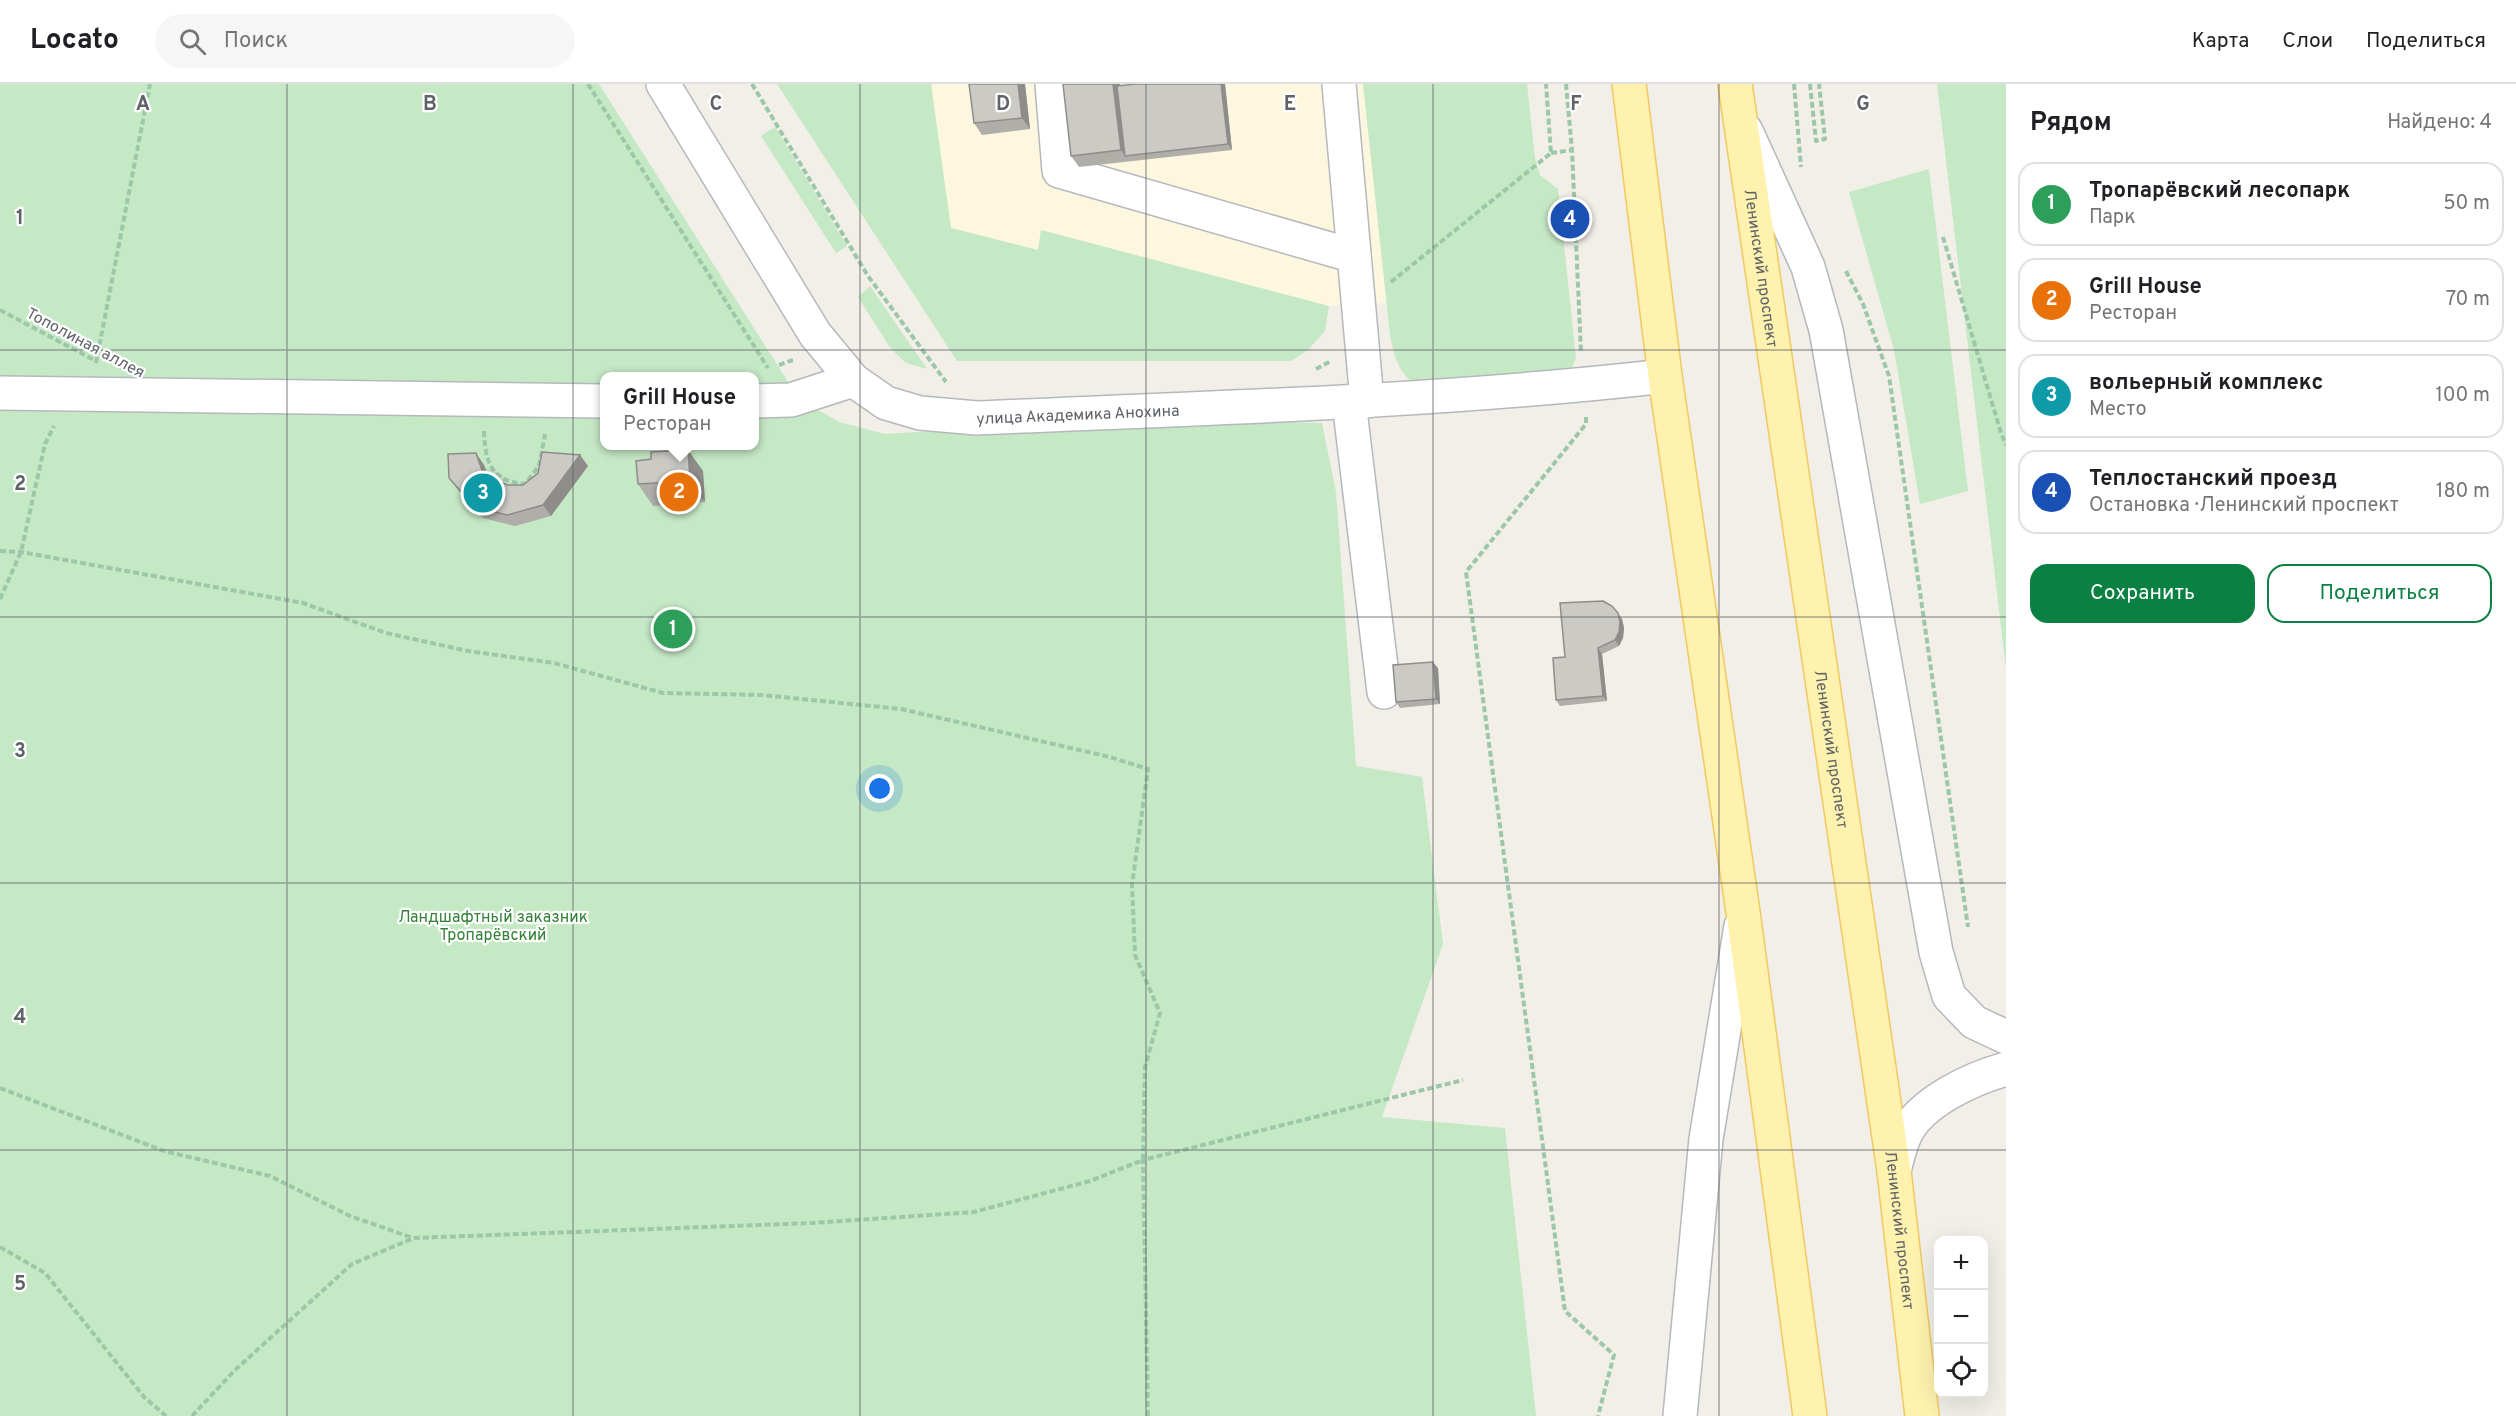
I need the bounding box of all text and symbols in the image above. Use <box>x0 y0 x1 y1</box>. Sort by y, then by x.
search box <box>155 14 575 68</box>
text: Locato <box>30 23 119 59</box>
icon: search <box>176 25 209 58</box>
text: Поиск <box>224 28 288 55</box>
text: Карта <box>2192 28 2249 55</box>
text: Слои <box>2282 28 2333 55</box>
text: Поделиться <box>2366 28 2486 55</box>
text: A <box>136 92 150 118</box>
text: B <box>423 92 437 118</box>
text: C <box>710 92 722 118</box>
text: D <box>996 92 1010 118</box>
text: E <box>1284 92 1296 118</box>
text: F <box>1570 92 1582 118</box>
text: G <box>1856 92 1870 118</box>
text: Рядом <box>2030 107 2112 140</box>
text: Найдено: 4 <box>2387 110 2492 136</box>
text: Тропарёвский лесопарк <box>2089 178 2350 205</box>
street label: Ленинский проспект <box>1738 188 1781 349</box>
text: 1 <box>2048 191 2056 217</box>
text: 50 m <box>2443 191 2490 217</box>
pin: 4 <box>1550 196 1590 242</box>
text: Парк <box>2089 205 2136 231</box>
text: 1 <box>16 206 24 232</box>
text: Grill House <box>2089 274 2202 301</box>
text: 2 <box>2045 287 2058 313</box>
text: 70 m <box>2446 287 2490 313</box>
text: Ресторан <box>2089 301 2177 327</box>
street label: Тополиная аллея <box>22 304 148 383</box>
text: вольерный комплекс <box>2089 370 2323 397</box>
popup <box>600 372 759 450</box>
text: 3 <box>2046 383 2058 409</box>
text: 100 m <box>2435 383 2490 409</box>
text: Grill House <box>623 385 736 412</box>
text: Место <box>2089 397 2147 423</box>
street label: улица Академика Анохина <box>976 402 1180 430</box>
text: Ресторан <box>623 412 711 438</box>
text: Теплостанский проезд <box>2089 466 2337 493</box>
pin: 3 <box>464 470 502 516</box>
pin: 2 <box>660 470 698 514</box>
text: 2 <box>14 472 26 498</box>
text: 4 <box>2045 479 2058 505</box>
text: 180 m <box>2436 479 2490 505</box>
text: Остановка · Ленинский проспект <box>2089 493 2399 519</box>
button: Сохранить <box>2030 564 2255 623</box>
button: Поделиться <box>2267 564 2492 623</box>
pin: 1 <box>654 606 692 652</box>
street label: Ленинский проспект <box>1809 669 1852 830</box>
text: 3 <box>14 739 26 765</box>
your location <box>865 774 894 803</box>
park label: Ландшафтный заказник Тропарёвский <box>398 908 588 946</box>
text: 4 <box>14 1005 26 1031</box>
street label: Ленинский проспект <box>1879 1150 1918 1311</box>
map controls <box>1934 1236 1988 1398</box>
button: + <box>1934 1236 1988 1290</box>
text: 5 <box>14 1272 26 1298</box>
button: − <box>1934 1290 1988 1344</box>
button: locate <box>1934 1344 1988 1398</box>

